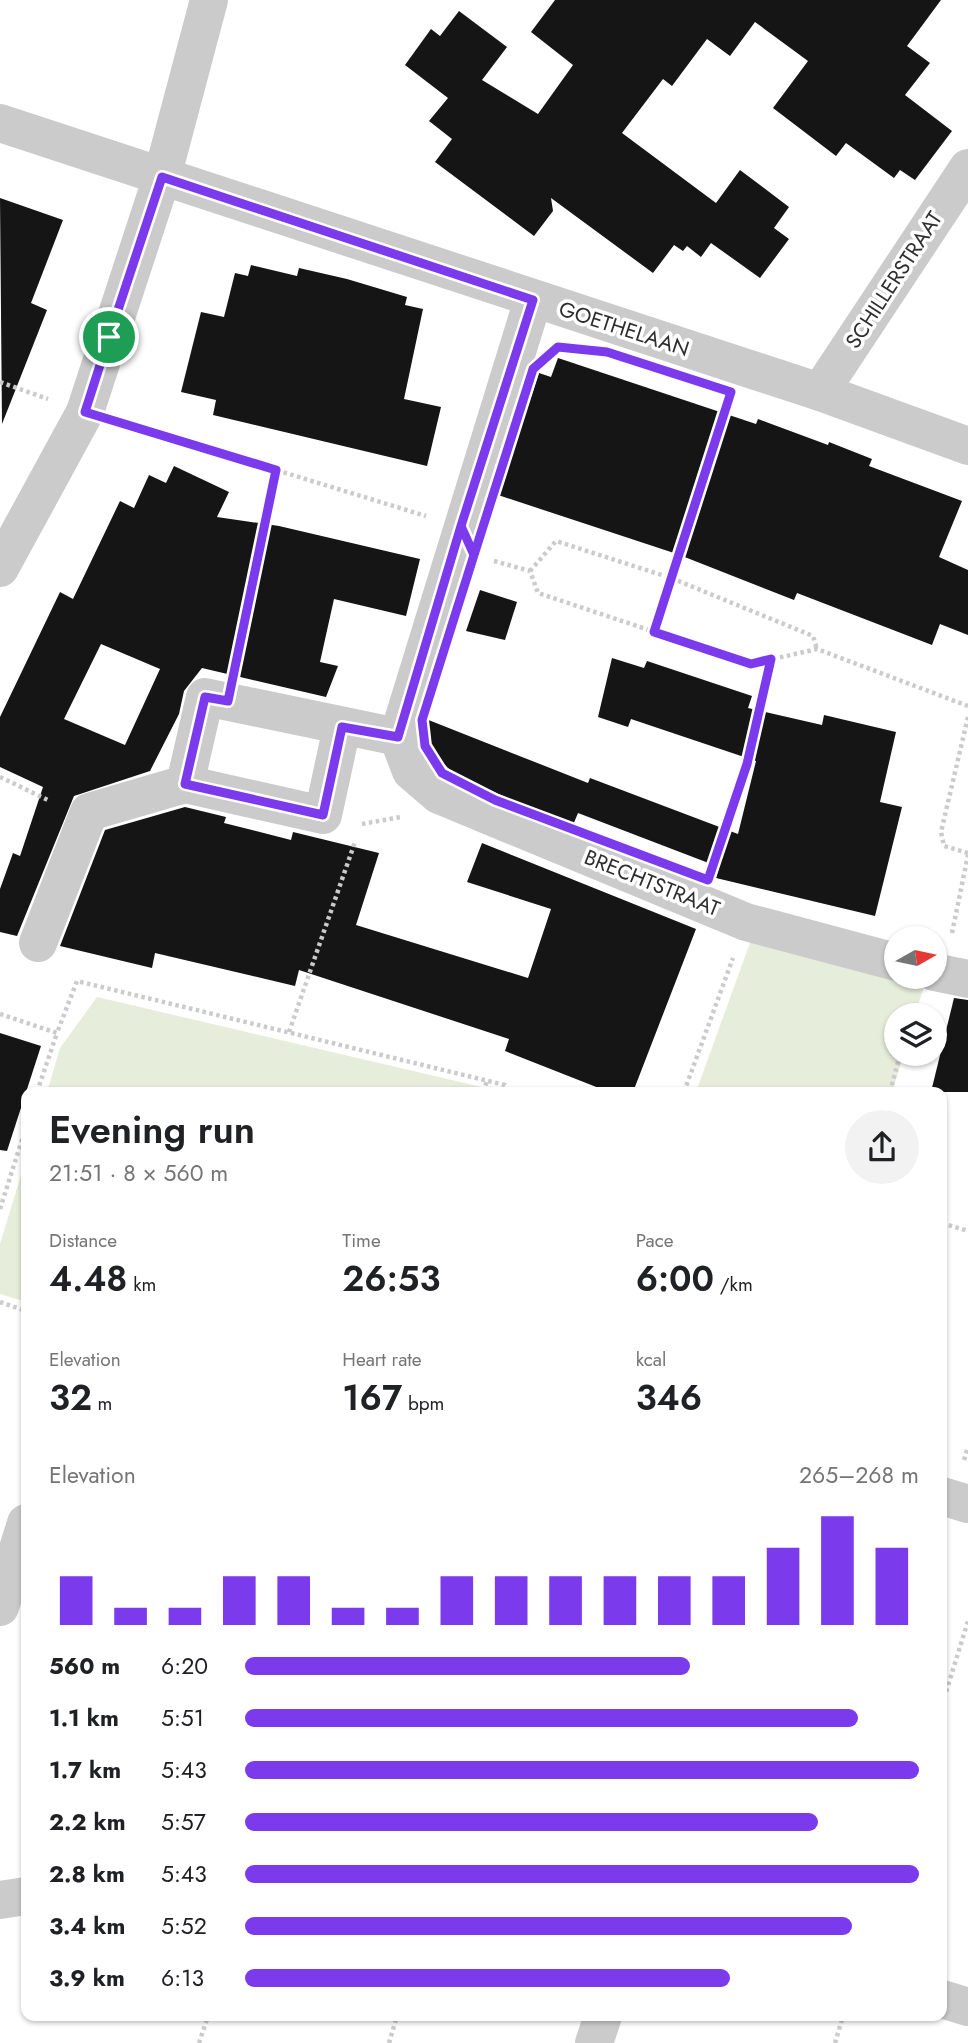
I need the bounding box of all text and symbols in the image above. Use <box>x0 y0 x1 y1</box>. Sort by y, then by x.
street label: SCHILLERSTRAAT <box>838 205 950 354</box>
street label: GOETHELAAN <box>555 294 693 364</box>
pin <box>79 307 139 367</box>
icon: arrive <box>90 318 128 356</box>
street label: BRECHTSTRAAT <box>580 842 725 924</box>
north arrow <box>884 926 947 989</box>
map controls <box>884 926 947 1066</box>
button: layers <box>884 1003 947 1066</box>
text: Evening run <box>49 1102 255 1157</box>
button: share <box>845 1110 919 1184</box>
text: 21:51 · 8 × 560 m <box>49 1156 228 1190</box>
text: Distance <box>49 1227 117 1254</box>
text: Time <box>342 1227 381 1254</box>
text: Pace <box>636 1227 674 1254</box>
text: 4.48 <box>49 1254 127 1304</box>
text: 26:53 <box>342 1254 440 1304</box>
text: 6:00 <box>636 1254 714 1304</box>
text: km <box>127 1271 156 1298</box>
text: /km <box>714 1271 753 1298</box>
text: Elevation <box>49 1346 121 1373</box>
text: Heart rate <box>342 1346 422 1373</box>
text: kcal <box>636 1346 666 1373</box>
text: 32 <box>49 1373 92 1423</box>
text: 167 <box>342 1373 402 1423</box>
text: 346 <box>636 1373 702 1423</box>
text: m <box>92 1390 112 1417</box>
text: bpm <box>402 1390 444 1417</box>
text: Elevation <box>49 1458 136 1492</box>
text: 265–268 m <box>799 1458 919 1492</box>
text: 560 m <box>49 1649 120 1683</box>
text: 6:20 <box>161 1649 208 1683</box>
text: 1.1 km <box>49 1701 119 1735</box>
text: 5:51 <box>161 1701 204 1735</box>
text: 1.7 km <box>49 1753 121 1787</box>
text: 5:43 <box>161 1753 207 1787</box>
text: 2.2 km <box>49 1805 126 1839</box>
text: 5:57 <box>161 1805 206 1839</box>
text: 2.8 km <box>49 1857 125 1891</box>
text: 5:43 <box>161 1857 207 1891</box>
text: 3.4 km <box>49 1909 125 1943</box>
text: 5:52 <box>161 1909 207 1943</box>
text: 3.9 km <box>49 1961 125 1995</box>
text: 6:13 <box>161 1961 204 1995</box>

